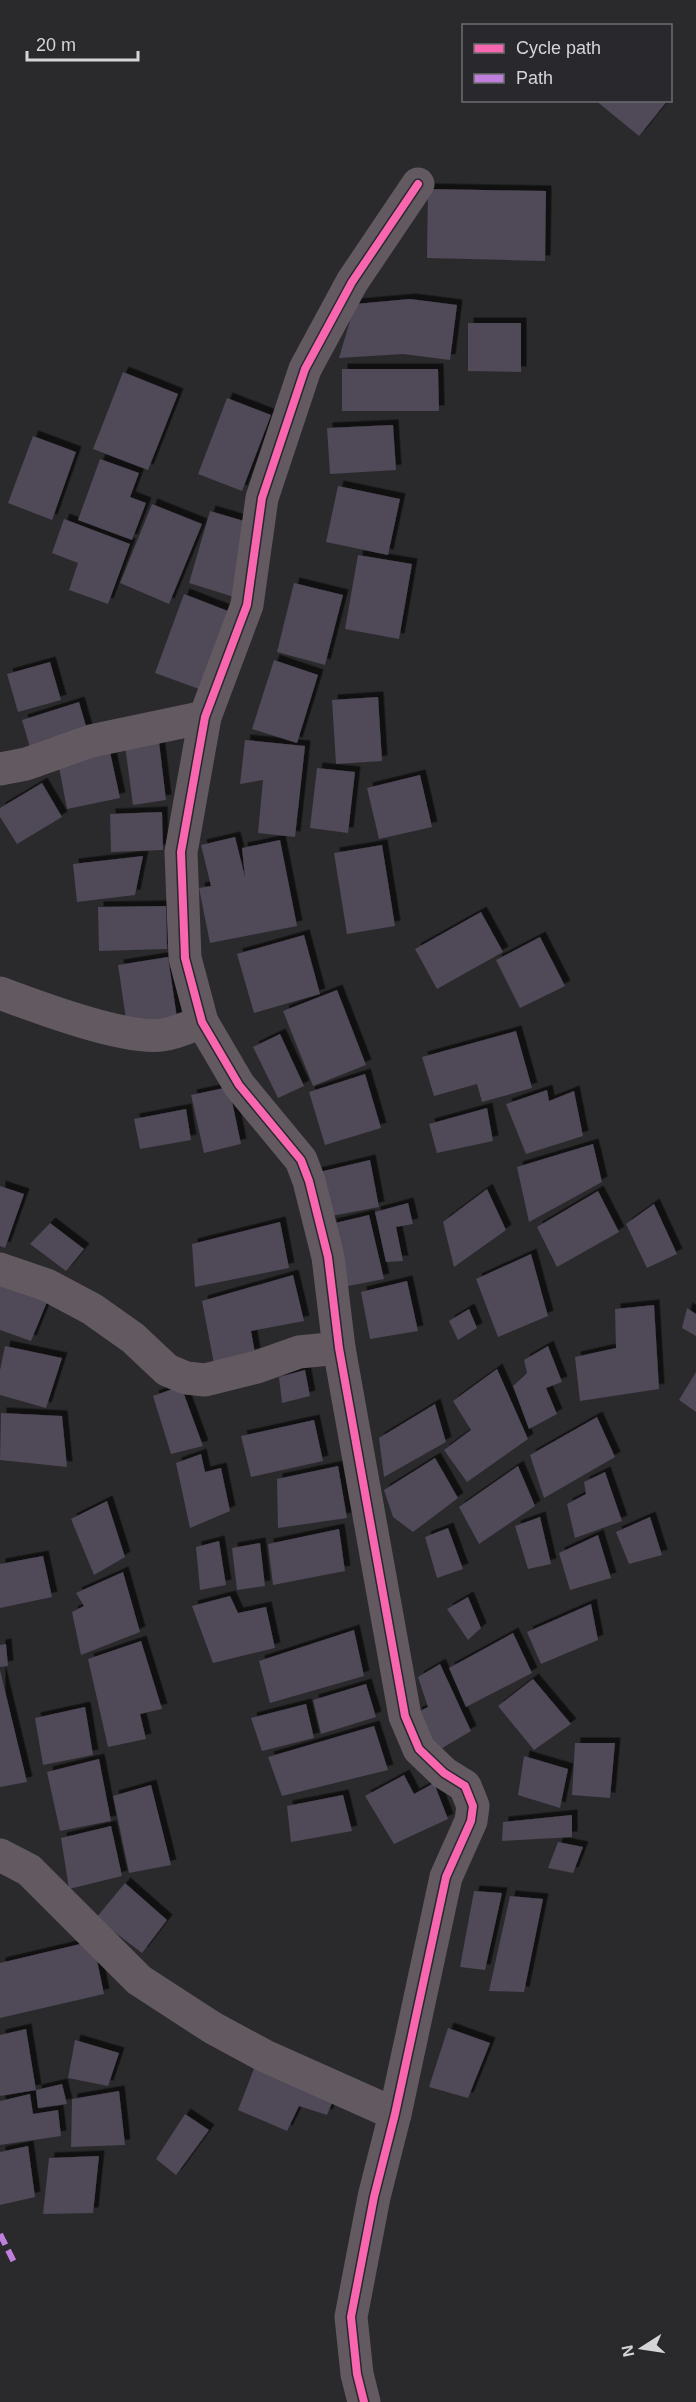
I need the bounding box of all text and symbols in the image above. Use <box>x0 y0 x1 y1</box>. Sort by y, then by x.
scale bar <box>27 24 138 62</box>
legend <box>462 24 672 102</box>
text: 20 m <box>36 35 76 55</box>
text: Cycle path <box>516 38 601 58</box>
text: Path <box>516 68 553 88</box>
north arrow <box>612 2318 672 2378</box>
text: N <box>618 2344 637 2358</box>

